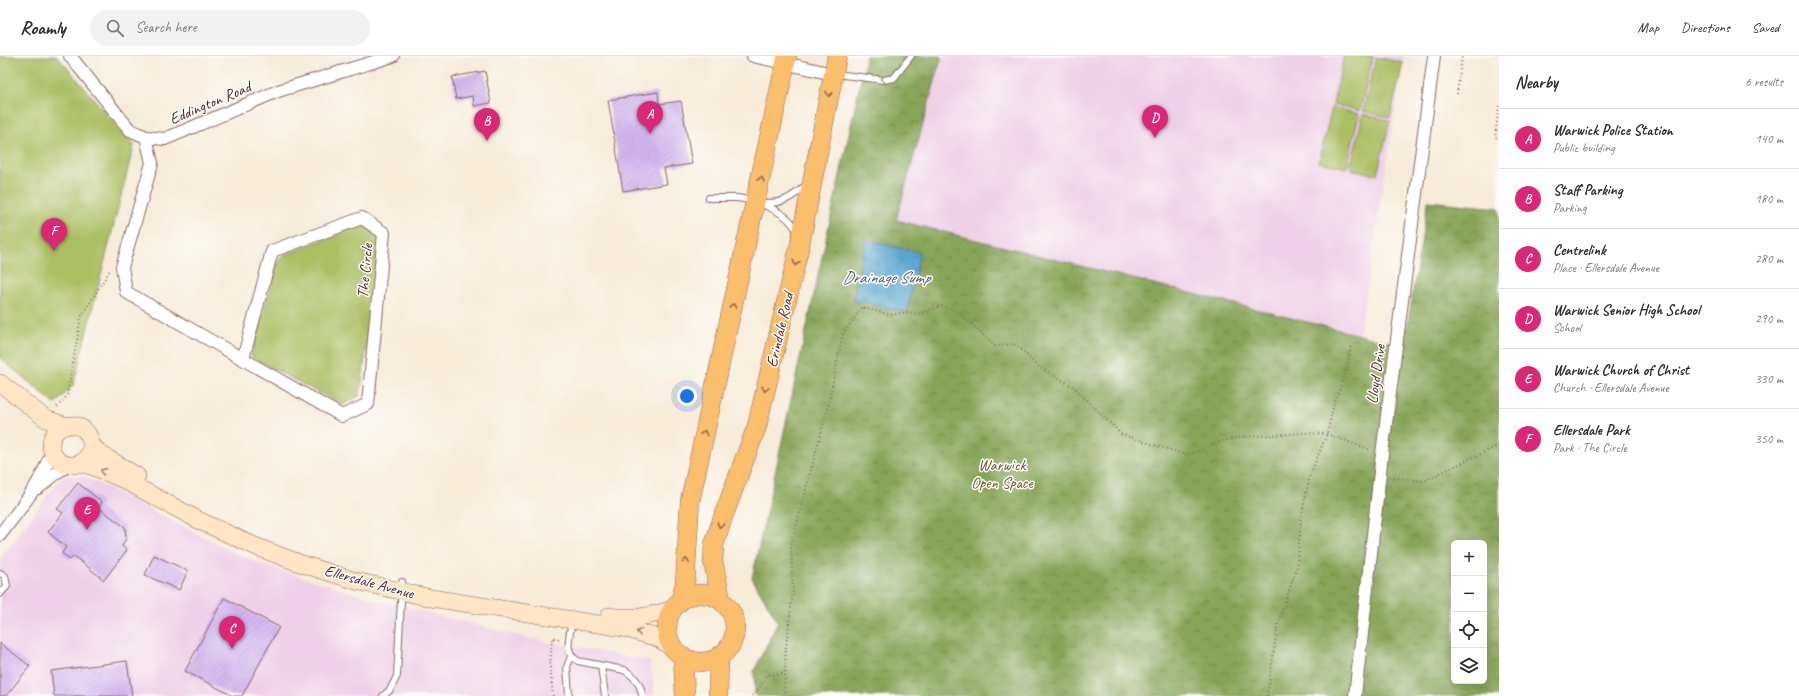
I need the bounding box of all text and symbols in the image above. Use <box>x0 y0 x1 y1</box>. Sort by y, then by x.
search box <box>90 10 370 46</box>
text: Roamly <box>20 16 66 40</box>
icon: search <box>104 17 126 39</box>
text: Search here <box>136 18 197 37</box>
text: Map <box>1638 19 1659 36</box>
text: Directions <box>1681 19 1730 36</box>
text: Saved <box>1752 19 1779 36</box>
text: Nearby <box>1515 72 1558 93</box>
text: 6 results <box>1745 74 1783 90</box>
one-way arrow <box>880 75 886 83</box>
street label: Eddington Road <box>166 76 256 129</box>
one-way arrow <box>825 91 833 97</box>
pin: A <box>637 101 663 134</box>
pin: D <box>1142 105 1168 138</box>
pin: B <box>474 108 500 141</box>
text: Warwick Police Station <box>1553 121 1673 140</box>
text: A <box>1525 131 1531 147</box>
text: 140 m <box>1755 131 1783 147</box>
text: Public building <box>1553 140 1615 156</box>
one-way arrow <box>756 176 764 183</box>
text: Staff Parking <box>1553 181 1622 200</box>
text: B <box>1525 191 1531 207</box>
text: 180 m <box>1755 191 1783 207</box>
text: Parking <box>1553 200 1587 216</box>
pin: F <box>41 218 67 251</box>
street label: The Circle <box>353 241 377 299</box>
text: Centrelink <box>1553 241 1606 260</box>
text: C <box>1525 251 1531 267</box>
text: 280 m <box>1755 251 1783 267</box>
one-way arrow <box>792 260 800 266</box>
text: Place · Ellersdale Avenue <box>1553 260 1659 276</box>
water label: Drainage Sump <box>842 267 932 288</box>
street label: Erindale Road <box>762 288 799 369</box>
text: Warwick Senior High School <box>1553 301 1700 320</box>
one-way arrow <box>729 303 737 310</box>
text: D <box>1524 311 1532 327</box>
text: 290 m <box>1755 311 1783 327</box>
text: School <box>1553 320 1581 336</box>
street label: Lloyd Drive <box>1362 341 1390 405</box>
text: Warwick Church of Christ <box>1553 361 1689 380</box>
text: E <box>1525 371 1531 387</box>
text: 330 m <box>1755 371 1783 387</box>
text: Church · Ellersdale Avenue <box>1553 380 1669 396</box>
your location <box>677 386 697 406</box>
one-way arrow <box>762 386 770 393</box>
text: Ellersdale Park <box>1553 421 1630 440</box>
one-way arrow <box>699 430 707 436</box>
text: F <box>1525 431 1531 447</box>
text: 350 m <box>1755 431 1783 447</box>
text: Park · The Circle <box>1553 440 1627 456</box>
park label: Warwick Open Space <box>971 455 1035 493</box>
one-way arrow <box>100 468 108 476</box>
pin: E <box>74 497 100 530</box>
one-way arrow <box>716 521 725 528</box>
map controls <box>1451 540 1487 684</box>
button: + <box>1451 540 1487 576</box>
one-way arrow <box>682 558 691 565</box>
street label: Ellersdale Avenue <box>322 560 418 604</box>
button: − <box>1451 576 1487 612</box>
button: locate <box>1451 612 1487 648</box>
pin: C <box>219 616 245 649</box>
one-way arrow <box>636 629 642 637</box>
button: layers <box>1451 648 1487 684</box>

